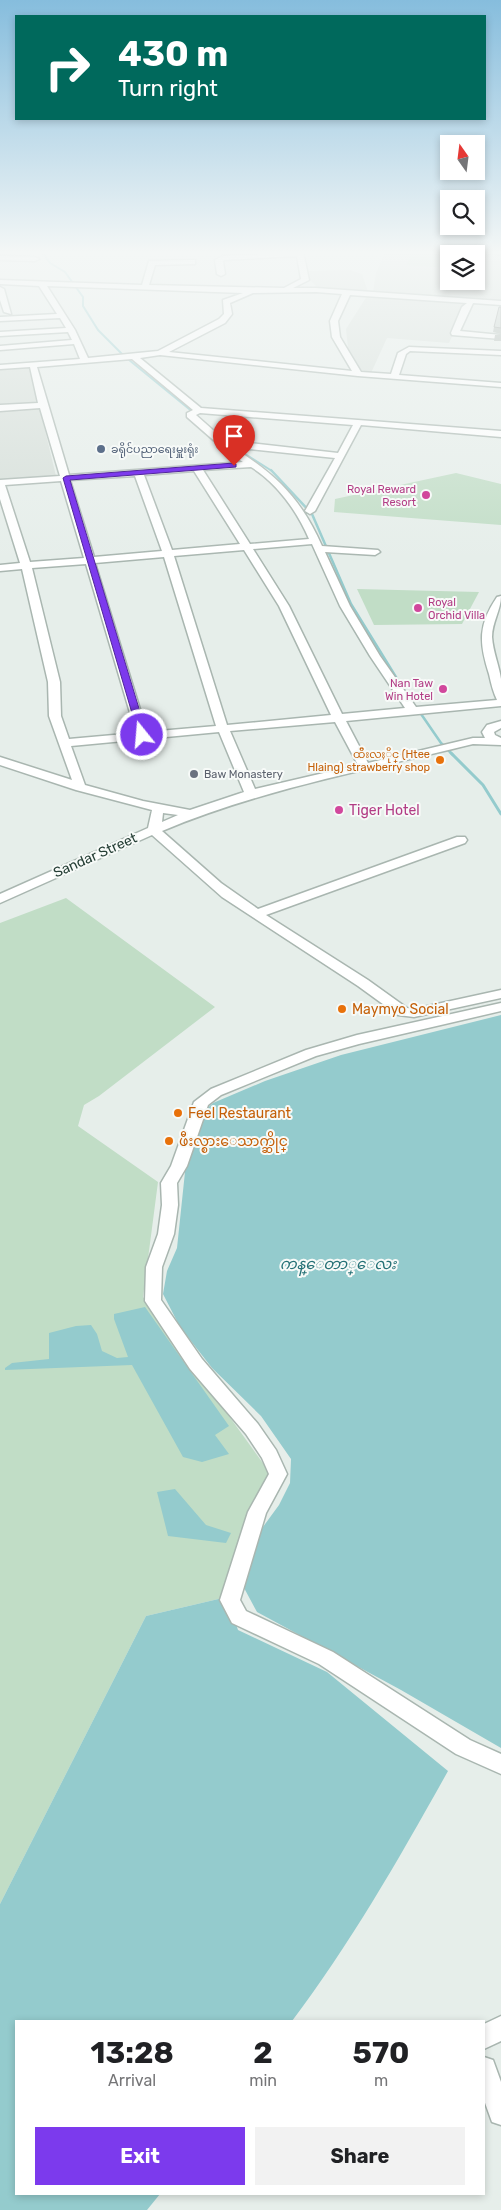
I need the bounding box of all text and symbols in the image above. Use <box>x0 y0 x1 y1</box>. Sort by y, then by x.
text: 430 m <box>118 33 228 75</box>
icon: right <box>35 35 100 100</box>
text: Turn right <box>118 75 218 102</box>
north arrow <box>440 135 485 180</box>
map controls <box>440 135 485 290</box>
button: search <box>440 190 485 235</box>
button: layers <box>440 245 485 290</box>
pin <box>213 415 255 466</box>
icon: arrive <box>220 422 248 450</box>
place label: ခရိုင်ပညာရေးမှူးရုံး <box>111 442 199 458</box>
marker: ခရိုင်ပညာရေးမှူးရုံး <box>95 443 107 455</box>
place label: Royal Reward Resort <box>347 483 417 509</box>
marker: Royal Reward Resort <box>420 489 432 501</box>
place label: Royal Orchid Villa <box>428 596 485 622</box>
marker: Royal Orchid Villa <box>412 602 424 614</box>
place label: Nan Taw Win Hotel <box>385 677 433 703</box>
marker: Nan Taw Win Hotel <box>437 683 449 695</box>
position arrow <box>115 708 167 760</box>
place label: ထီးလႈိုင္ (Htee Hlaing) strawberry shop <box>308 747 430 774</box>
marker: ထီးလႈိုင္ (Htee Hlaing) strawberry shop <box>434 754 446 766</box>
marker: Baw Monastery <box>188 768 200 780</box>
place label: Baw Monastery <box>204 768 283 781</box>
place label: Tiger Hotel <box>349 802 420 819</box>
marker: Tiger Hotel <box>333 804 345 816</box>
street label: Sandar Street <box>51 829 140 882</box>
place label: Maymyo Social <box>352 1001 449 1018</box>
marker: Maymyo Social <box>336 1003 348 1015</box>
place label: Feel Restaurant <box>188 1105 292 1122</box>
marker: Feel Restaurant <box>172 1107 184 1119</box>
place label: ဖီးလ္စားေသာက္ဆိုင္ <box>179 1131 288 1153</box>
marker: ဖီးလ္စားေသာက္ဆိုင္ <box>163 1135 175 1147</box>
water label: ကန္ေတာ္ေလး <box>280 1255 397 1276</box>
text: 13:28 <box>90 2035 174 2071</box>
text: 2 <box>253 2035 273 2071</box>
text: 570 <box>353 2035 409 2071</box>
text: Arrival <box>108 2071 156 2090</box>
text: min <box>249 2071 277 2090</box>
text: m <box>374 2071 388 2090</box>
button: Exit <box>35 2127 245 2185</box>
button: Share <box>255 2127 465 2185</box>

